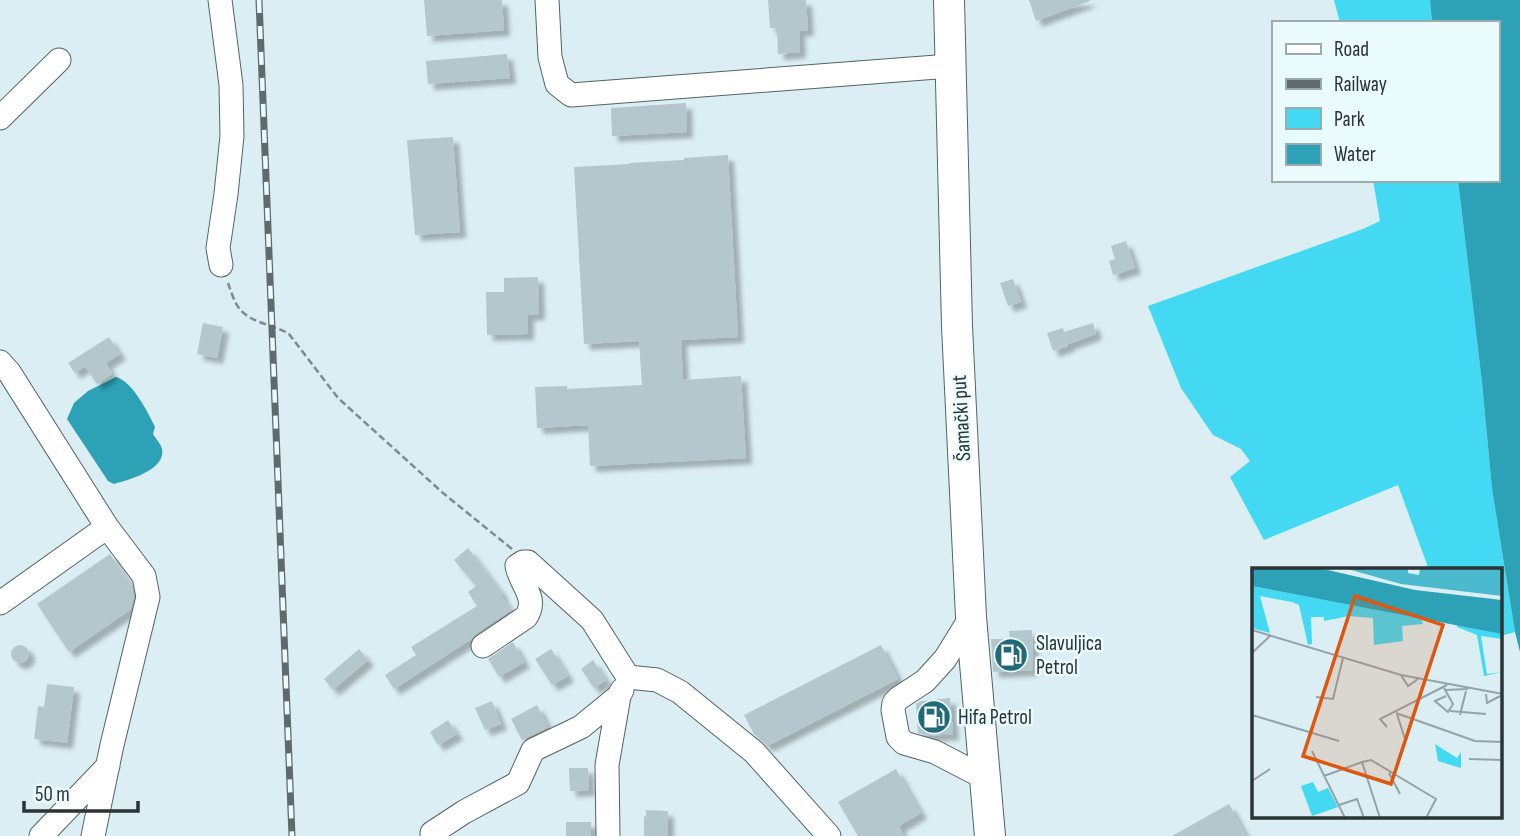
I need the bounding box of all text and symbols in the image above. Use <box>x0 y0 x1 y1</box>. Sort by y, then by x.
legend <box>1272 21 1499 182</box>
text: Road <box>1334 37 1369 62</box>
text: Railway <box>1334 72 1387 97</box>
text: Park <box>1334 107 1365 132</box>
text: Water <box>1334 142 1376 167</box>
street label: Šamački put <box>947 374 976 462</box>
inset map <box>1252 568 1502 818</box>
place label: Slavuljica Petrol <box>1036 631 1102 680</box>
fuel station icon: Slavuljica Petrol <box>992 636 1030 674</box>
fuel station icon: Hifa Petrol <box>915 698 953 736</box>
place label: Hifa Petrol <box>958 705 1032 730</box>
scale bar <box>24 770 138 814</box>
text: 50 m <box>35 782 70 807</box>

